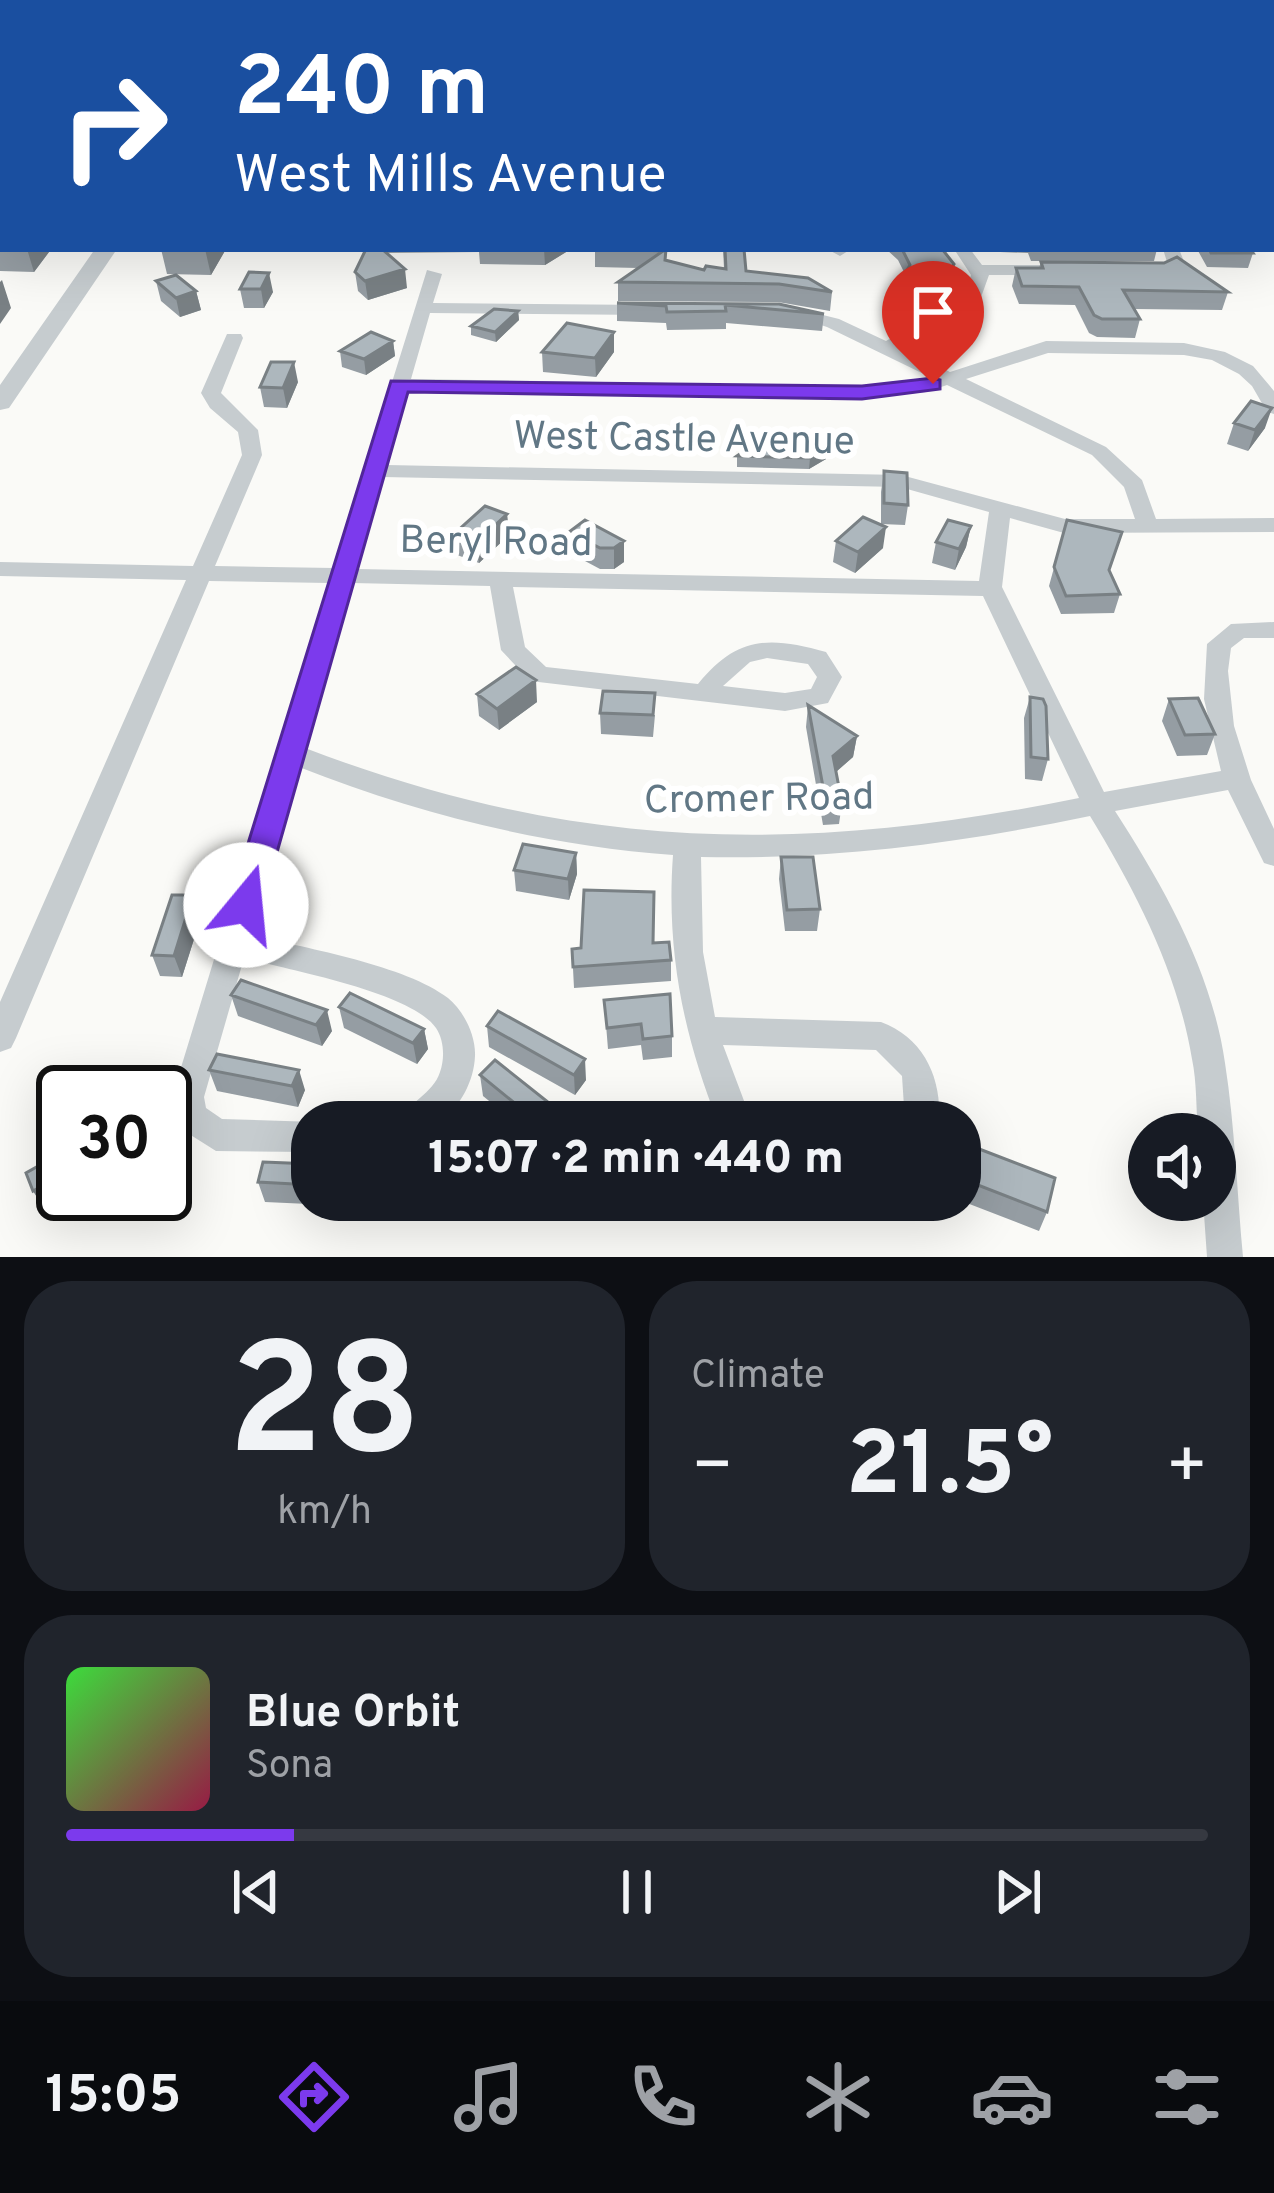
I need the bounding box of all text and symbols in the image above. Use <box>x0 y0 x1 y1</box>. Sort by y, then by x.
text: 240 m <box>234 39 489 145</box>
icon: right <box>36 48 192 204</box>
text: West Mills Avenue <box>234 143 667 212</box>
pin <box>882 261 984 384</box>
icon: arrive <box>900 279 966 345</box>
street label: West Castle Avenue <box>513 414 855 468</box>
street label: Beryl Road <box>399 518 593 570</box>
street label: Cromer Road <box>643 774 875 828</box>
position arrow <box>183 842 309 968</box>
speed limit sign: 30 <box>36 1065 192 1221</box>
map controls <box>1128 1113 1236 1221</box>
button: sound <box>1128 1113 1236 1221</box>
text: 15:07 · 2 min · 440 m <box>428 1132 844 1189</box>
text: 28 <box>228 1312 421 1510</box>
text: Climate <box>691 1353 825 1402</box>
text: 21.5° <box>846 1413 1053 1526</box>
text: − <box>691 1428 734 1511</box>
text: + <box>1165 1428 1208 1511</box>
text: km/h <box>277 1489 372 1538</box>
text: Blue Orbit <box>246 1686 460 1743</box>
text: Sona <box>246 1743 333 1792</box>
icon: previous <box>223 1859 289 1925</box>
icon: pause <box>604 1859 670 1925</box>
icon: next <box>985 1859 1051 1925</box>
icon: directions <box>272 2055 356 2139</box>
icon: music <box>447 2055 531 2139</box>
icon: phone <box>621 2055 705 2139</box>
icon: climate <box>796 2055 880 2139</box>
icon: car <box>970 2055 1054 2139</box>
icon: filters <box>1145 2055 1229 2139</box>
text: 15:05 <box>45 2063 181 2132</box>

